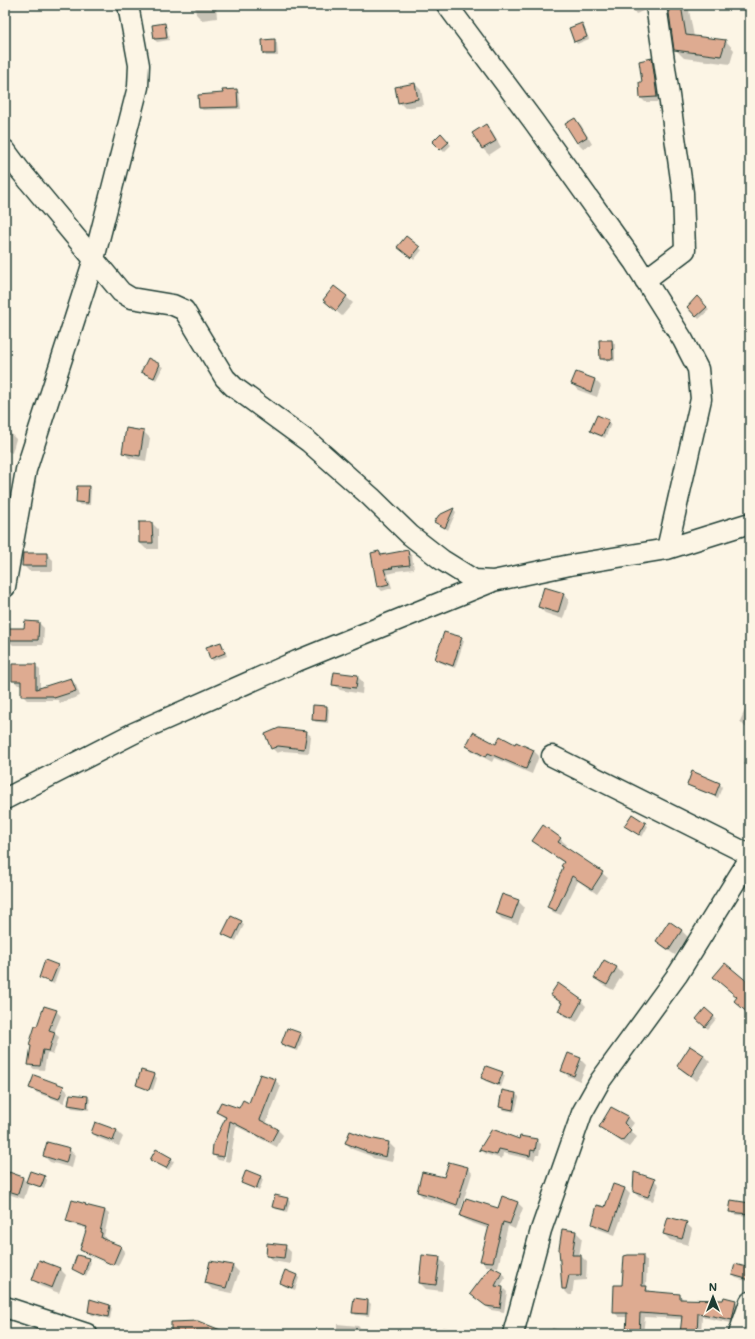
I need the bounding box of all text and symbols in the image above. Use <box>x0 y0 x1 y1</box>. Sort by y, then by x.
north arrow <box>693 1277 733 1317</box>
text: N <box>709 1279 717 1294</box>

